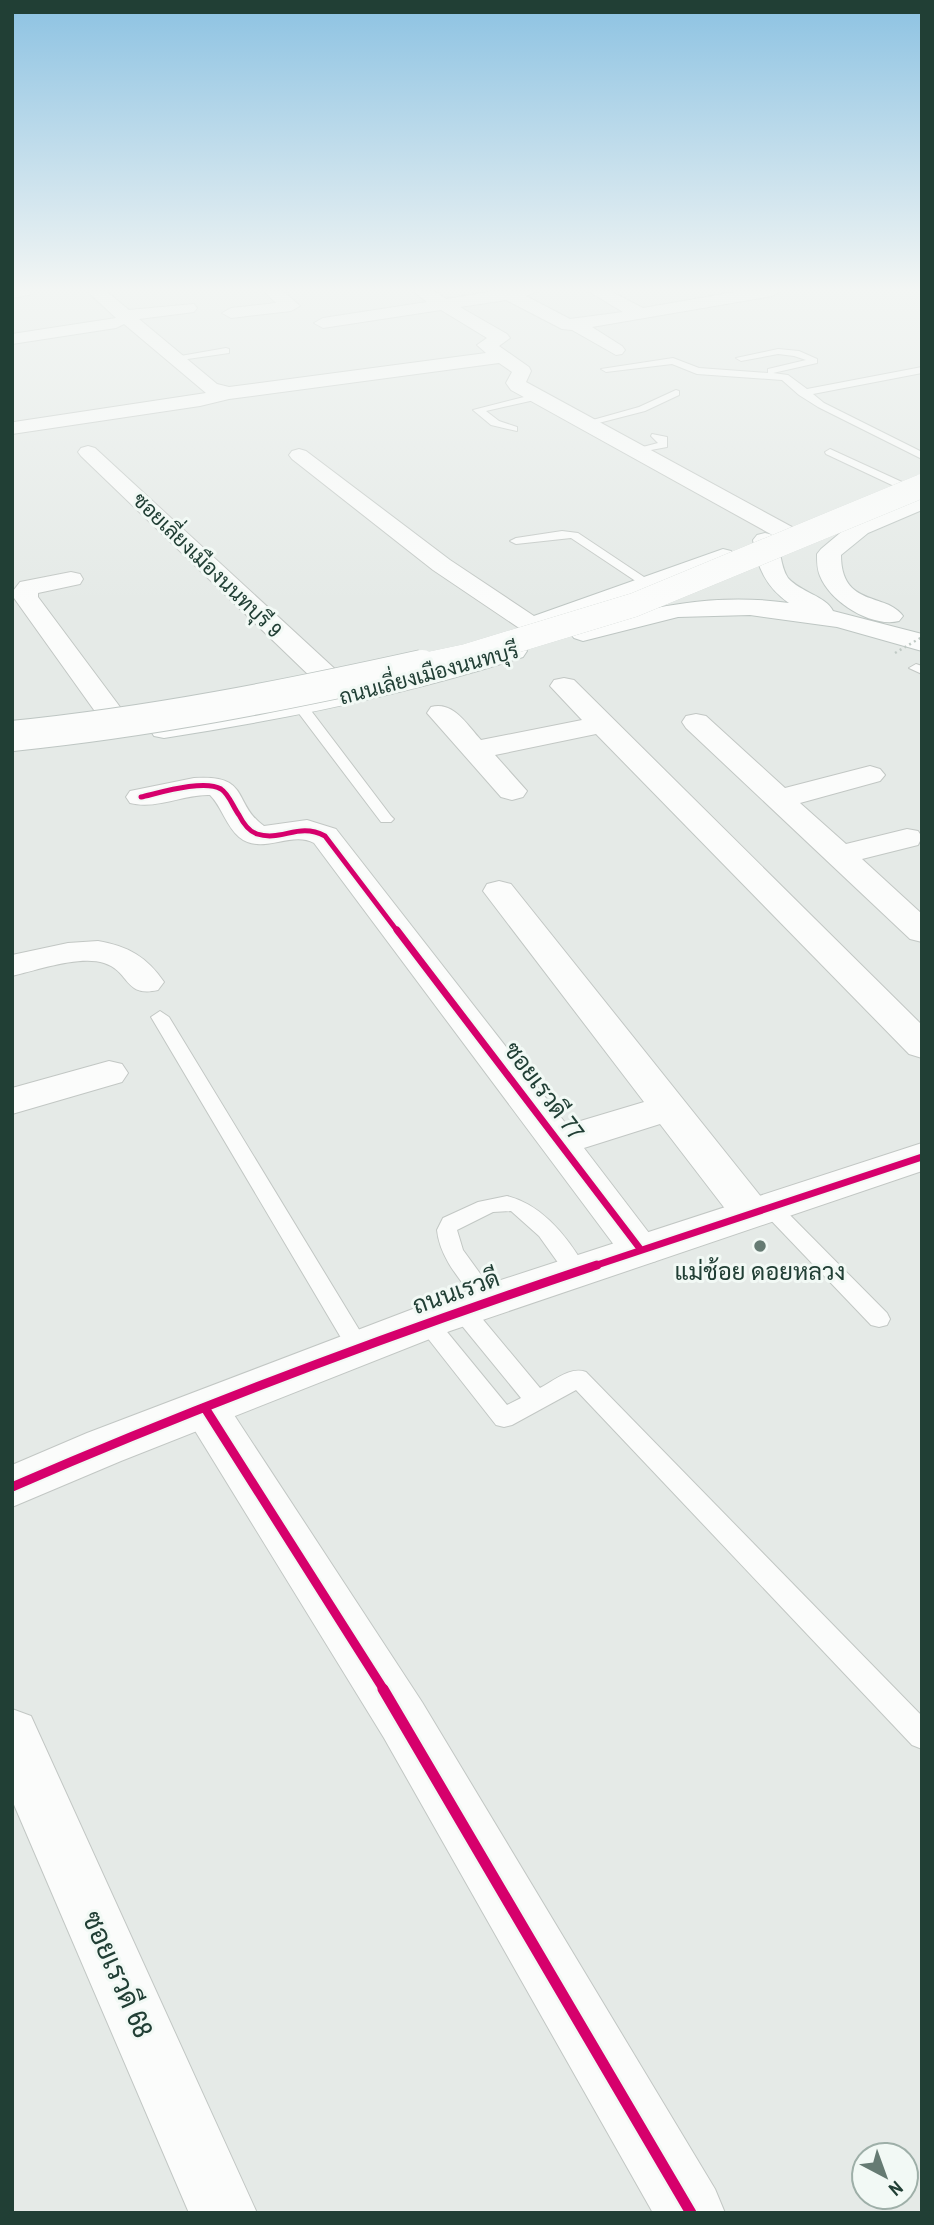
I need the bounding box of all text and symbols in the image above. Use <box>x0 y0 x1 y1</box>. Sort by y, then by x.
street label: ซอยเลี่ยงเมืองนนทบุรี 9 <box>126 482 292 644</box>
street label: ถนนเลี่ยงเมืองนนทบุรี <box>335 631 522 711</box>
street label: ซอยเรวดี 77 <box>497 1035 592 1146</box>
marker: แม่ช้อย ดอยหลวง <box>752 1238 768 1254</box>
place label: แม่ช้อย ดอยหลวง <box>675 1255 845 1287</box>
street label: ถนนเรวดี <box>408 1261 503 1321</box>
street label: ซอยเรวดี 68 <box>73 1905 163 2043</box>
north arrow <box>850 2141 920 2211</box>
text: N <box>883 2175 909 2202</box>

